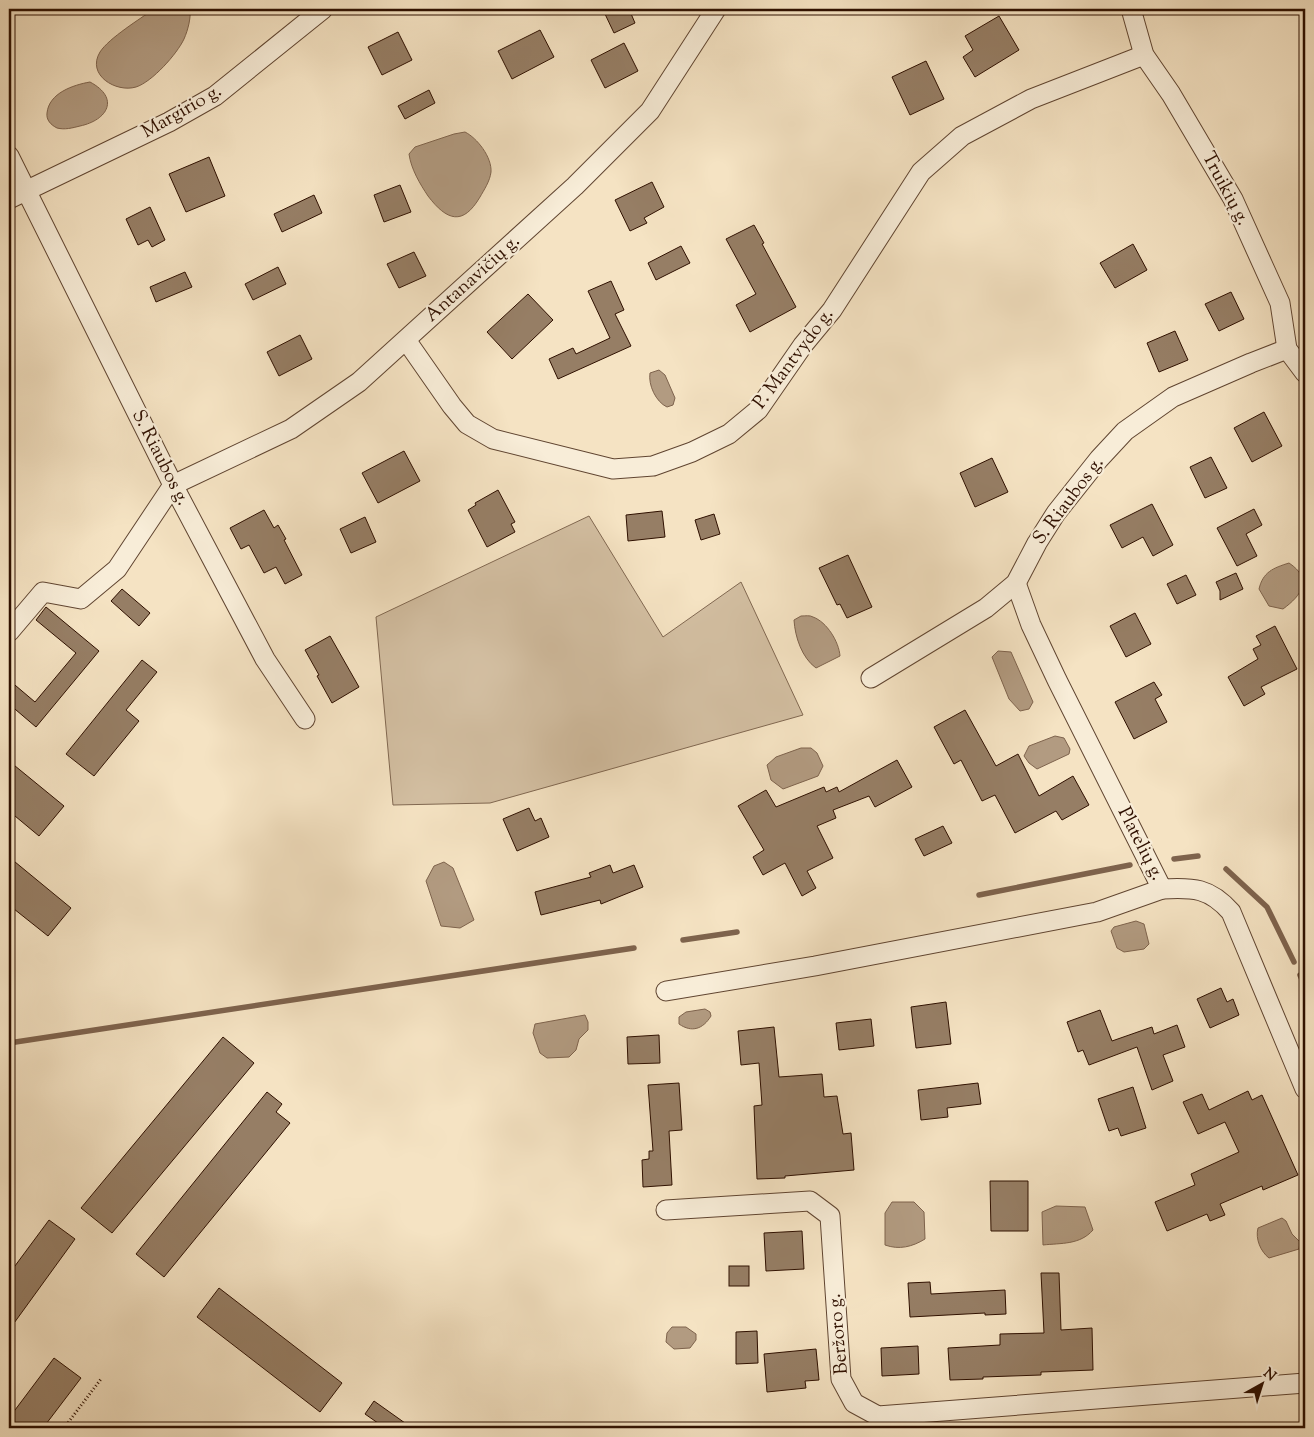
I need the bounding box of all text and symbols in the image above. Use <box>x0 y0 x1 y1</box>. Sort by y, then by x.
street label: Margirio g. <box>137 78 227 146</box>
street label: Truikių g. <box>1194 147 1256 231</box>
street label: Antanavičių g. <box>420 229 526 329</box>
street label: P. Mantvydo g. <box>747 303 841 415</box>
street label: S. Riaubos g. <box>124 405 196 511</box>
street label: S. Riaubos g. <box>1027 451 1111 551</box>
street label: Platelių g. <box>1110 802 1170 886</box>
street label: Beržoro g. <box>822 1292 856 1376</box>
north arrow <box>1236 1360 1286 1410</box>
text: N <box>1258 1364 1280 1387</box>

